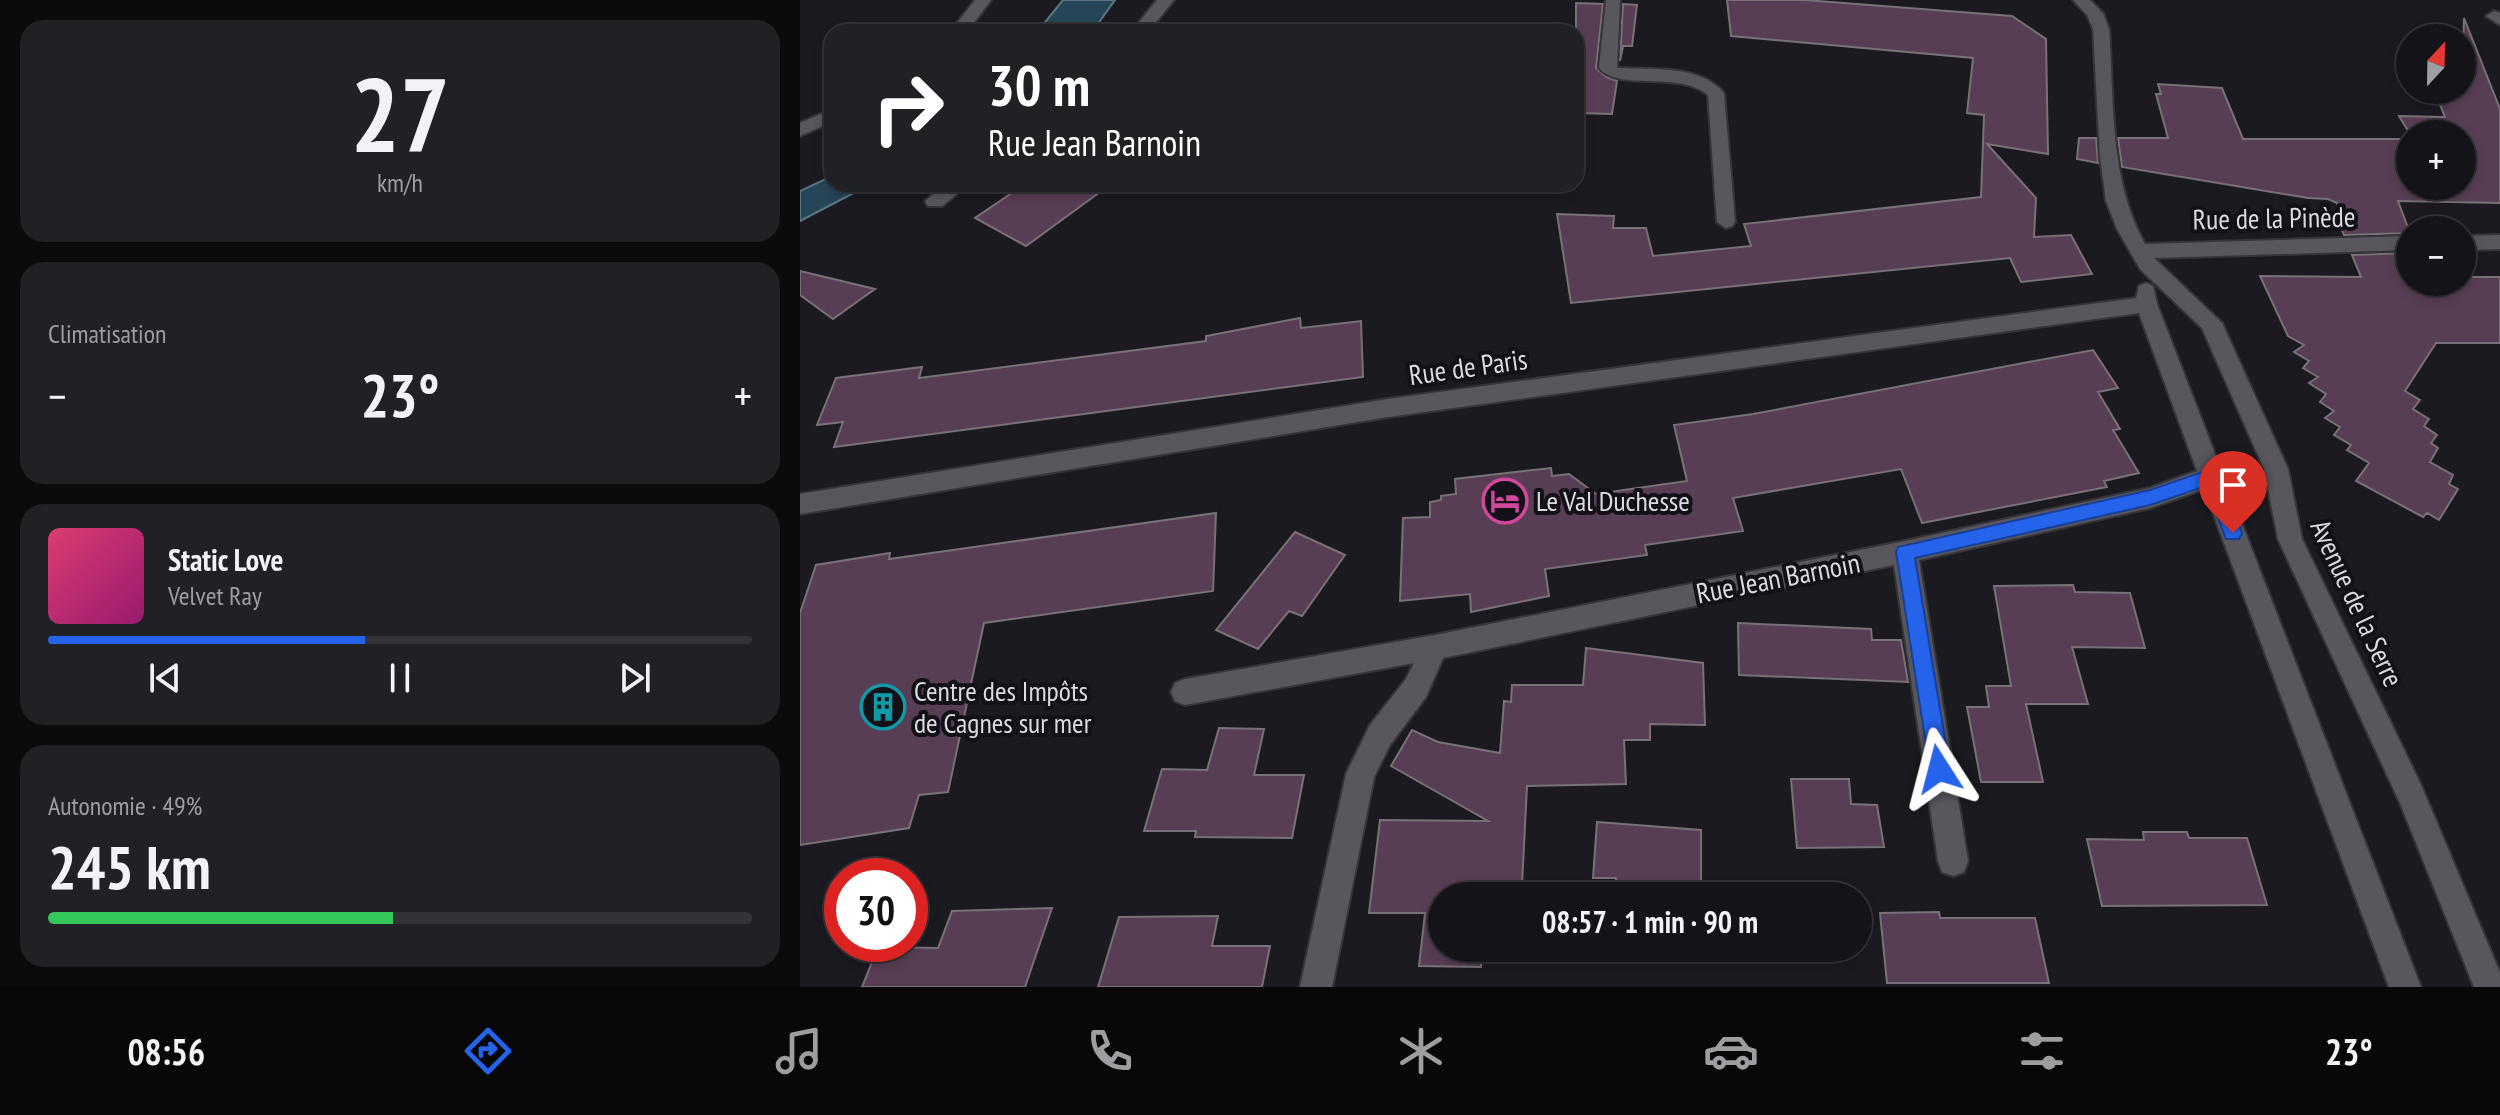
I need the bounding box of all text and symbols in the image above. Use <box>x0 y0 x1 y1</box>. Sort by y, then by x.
north arrow <box>2396 24 2476 104</box>
map controls <box>2396 24 2476 296</box>
text: 27 <box>350 46 450 181</box>
text: 30 m <box>988 49 1090 121</box>
icon: right <box>856 56 960 160</box>
text: Rue Jean Barnoin <box>988 119 1201 166</box>
button: + <box>2396 120 2476 200</box>
text: km/h <box>377 166 423 199</box>
street label: Rue de la Pinède <box>2192 198 2356 237</box>
button: − <box>2396 216 2476 296</box>
text: Climatisation <box>48 317 166 350</box>
street label: Rue de Paris <box>1406 340 1529 393</box>
text: 23° <box>360 356 440 434</box>
text: − <box>48 367 66 424</box>
text: + <box>734 367 752 424</box>
pin <box>2199 451 2267 533</box>
icon: arrive <box>2211 463 2255 507</box>
hotel icon: Le Val Duchesse <box>1481 477 1529 525</box>
place label: Le Val Duchesse <box>1536 482 1690 519</box>
street label: Avenue de la Serre <box>2303 513 2412 692</box>
text: Static Love <box>168 540 283 579</box>
street label: Rue Jean Barnoin <box>1693 544 1863 611</box>
text: Velvet Ray <box>168 579 262 612</box>
icon: previous <box>143 656 187 700</box>
icon: pause <box>378 656 422 700</box>
icon: next <box>613 656 657 700</box>
place label: Centre des Impôts de Cagnes sur mer <box>914 672 1092 741</box>
building icon: Centre des Impôts de Cagnes sur mer <box>859 683 907 731</box>
position arrow <box>1897 727 1981 811</box>
text: Autonomie · 49% <box>48 789 202 822</box>
text: 245 km <box>48 828 211 906</box>
speed limit sign: 30 <box>824 858 928 962</box>
text: 08:57 · 1 min · 90 m <box>1542 902 1758 941</box>
icon: directions <box>460 1023 516 1079</box>
icon: music <box>771 1023 827 1079</box>
icon: phone <box>1082 1023 1138 1079</box>
icon: climate <box>1393 1023 1449 1079</box>
icon: car <box>1703 1023 1759 1079</box>
icon: filters <box>2014 1023 2070 1079</box>
text: 08:56 <box>127 1028 205 1075</box>
text: 23° <box>2325 1028 2373 1075</box>

